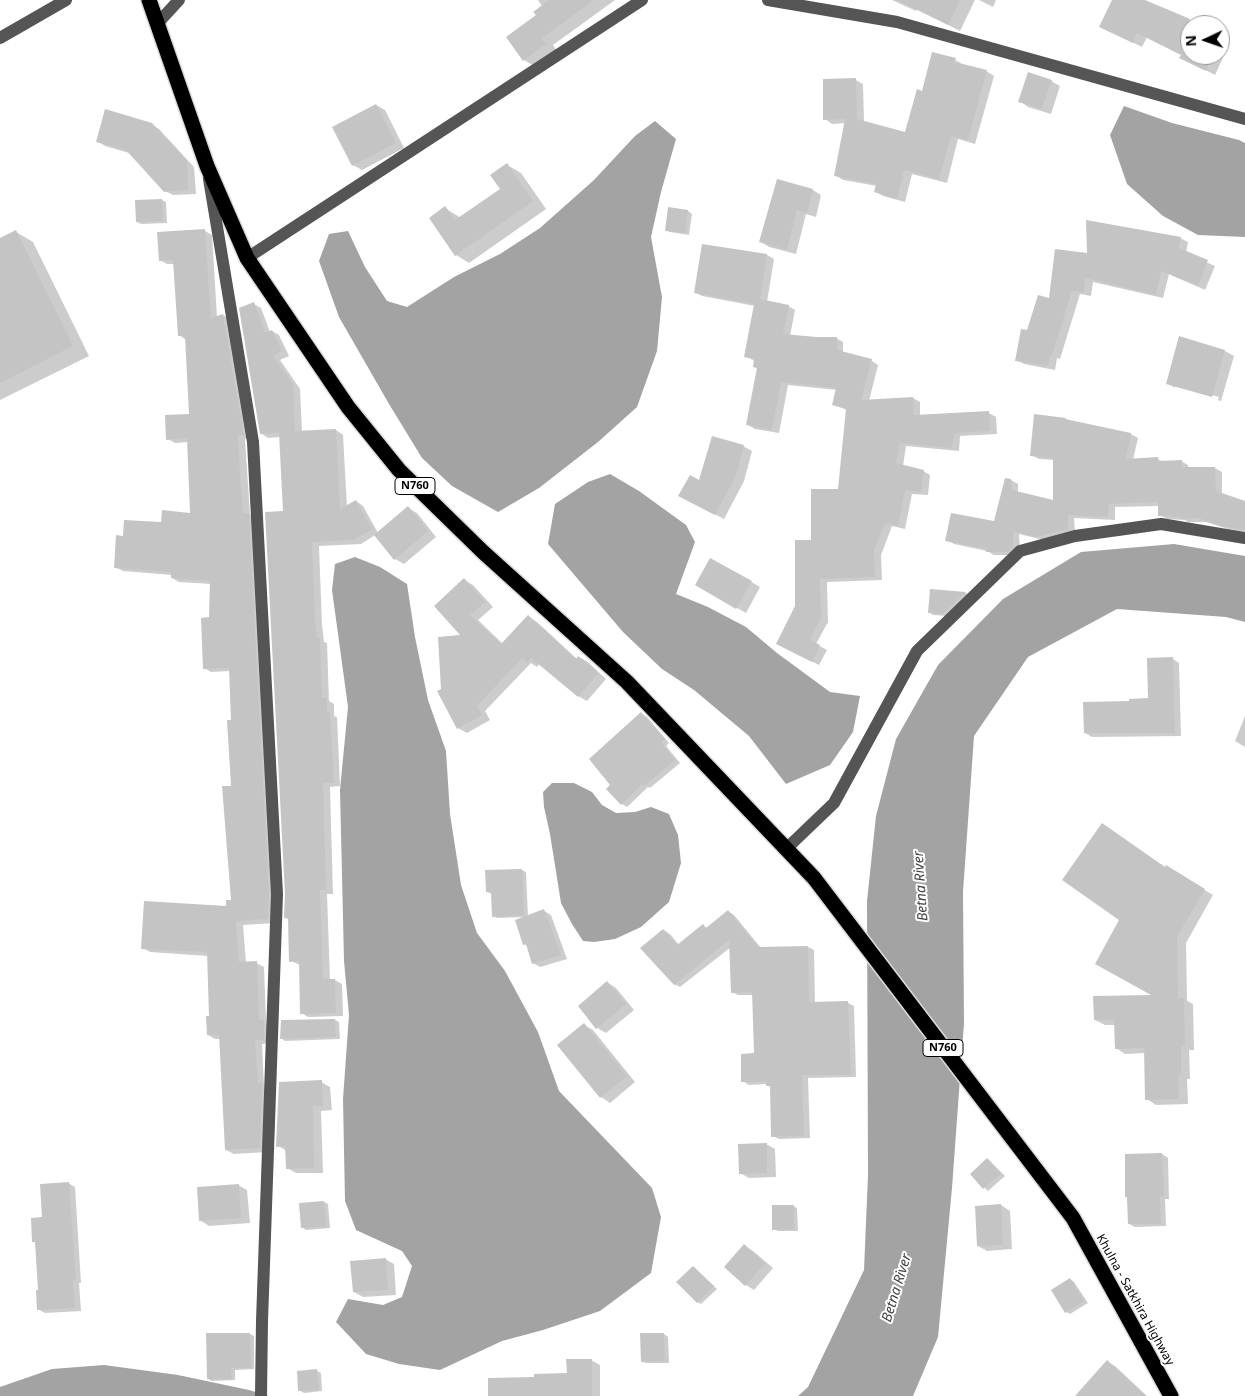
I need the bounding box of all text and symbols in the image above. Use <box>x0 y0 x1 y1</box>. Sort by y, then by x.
north arrow <box>1180 15 1230 65</box>
text: N <box>1181 35 1200 47</box>
road number: N760 <box>395 478 435 494</box>
water label: Betna River <box>910 850 932 922</box>
road number: N760 <box>923 1040 963 1056</box>
street label: Khulna - Satkhira Highway <box>1093 1232 1177 1368</box>
water label: Betna River <box>879 1252 915 1324</box>

